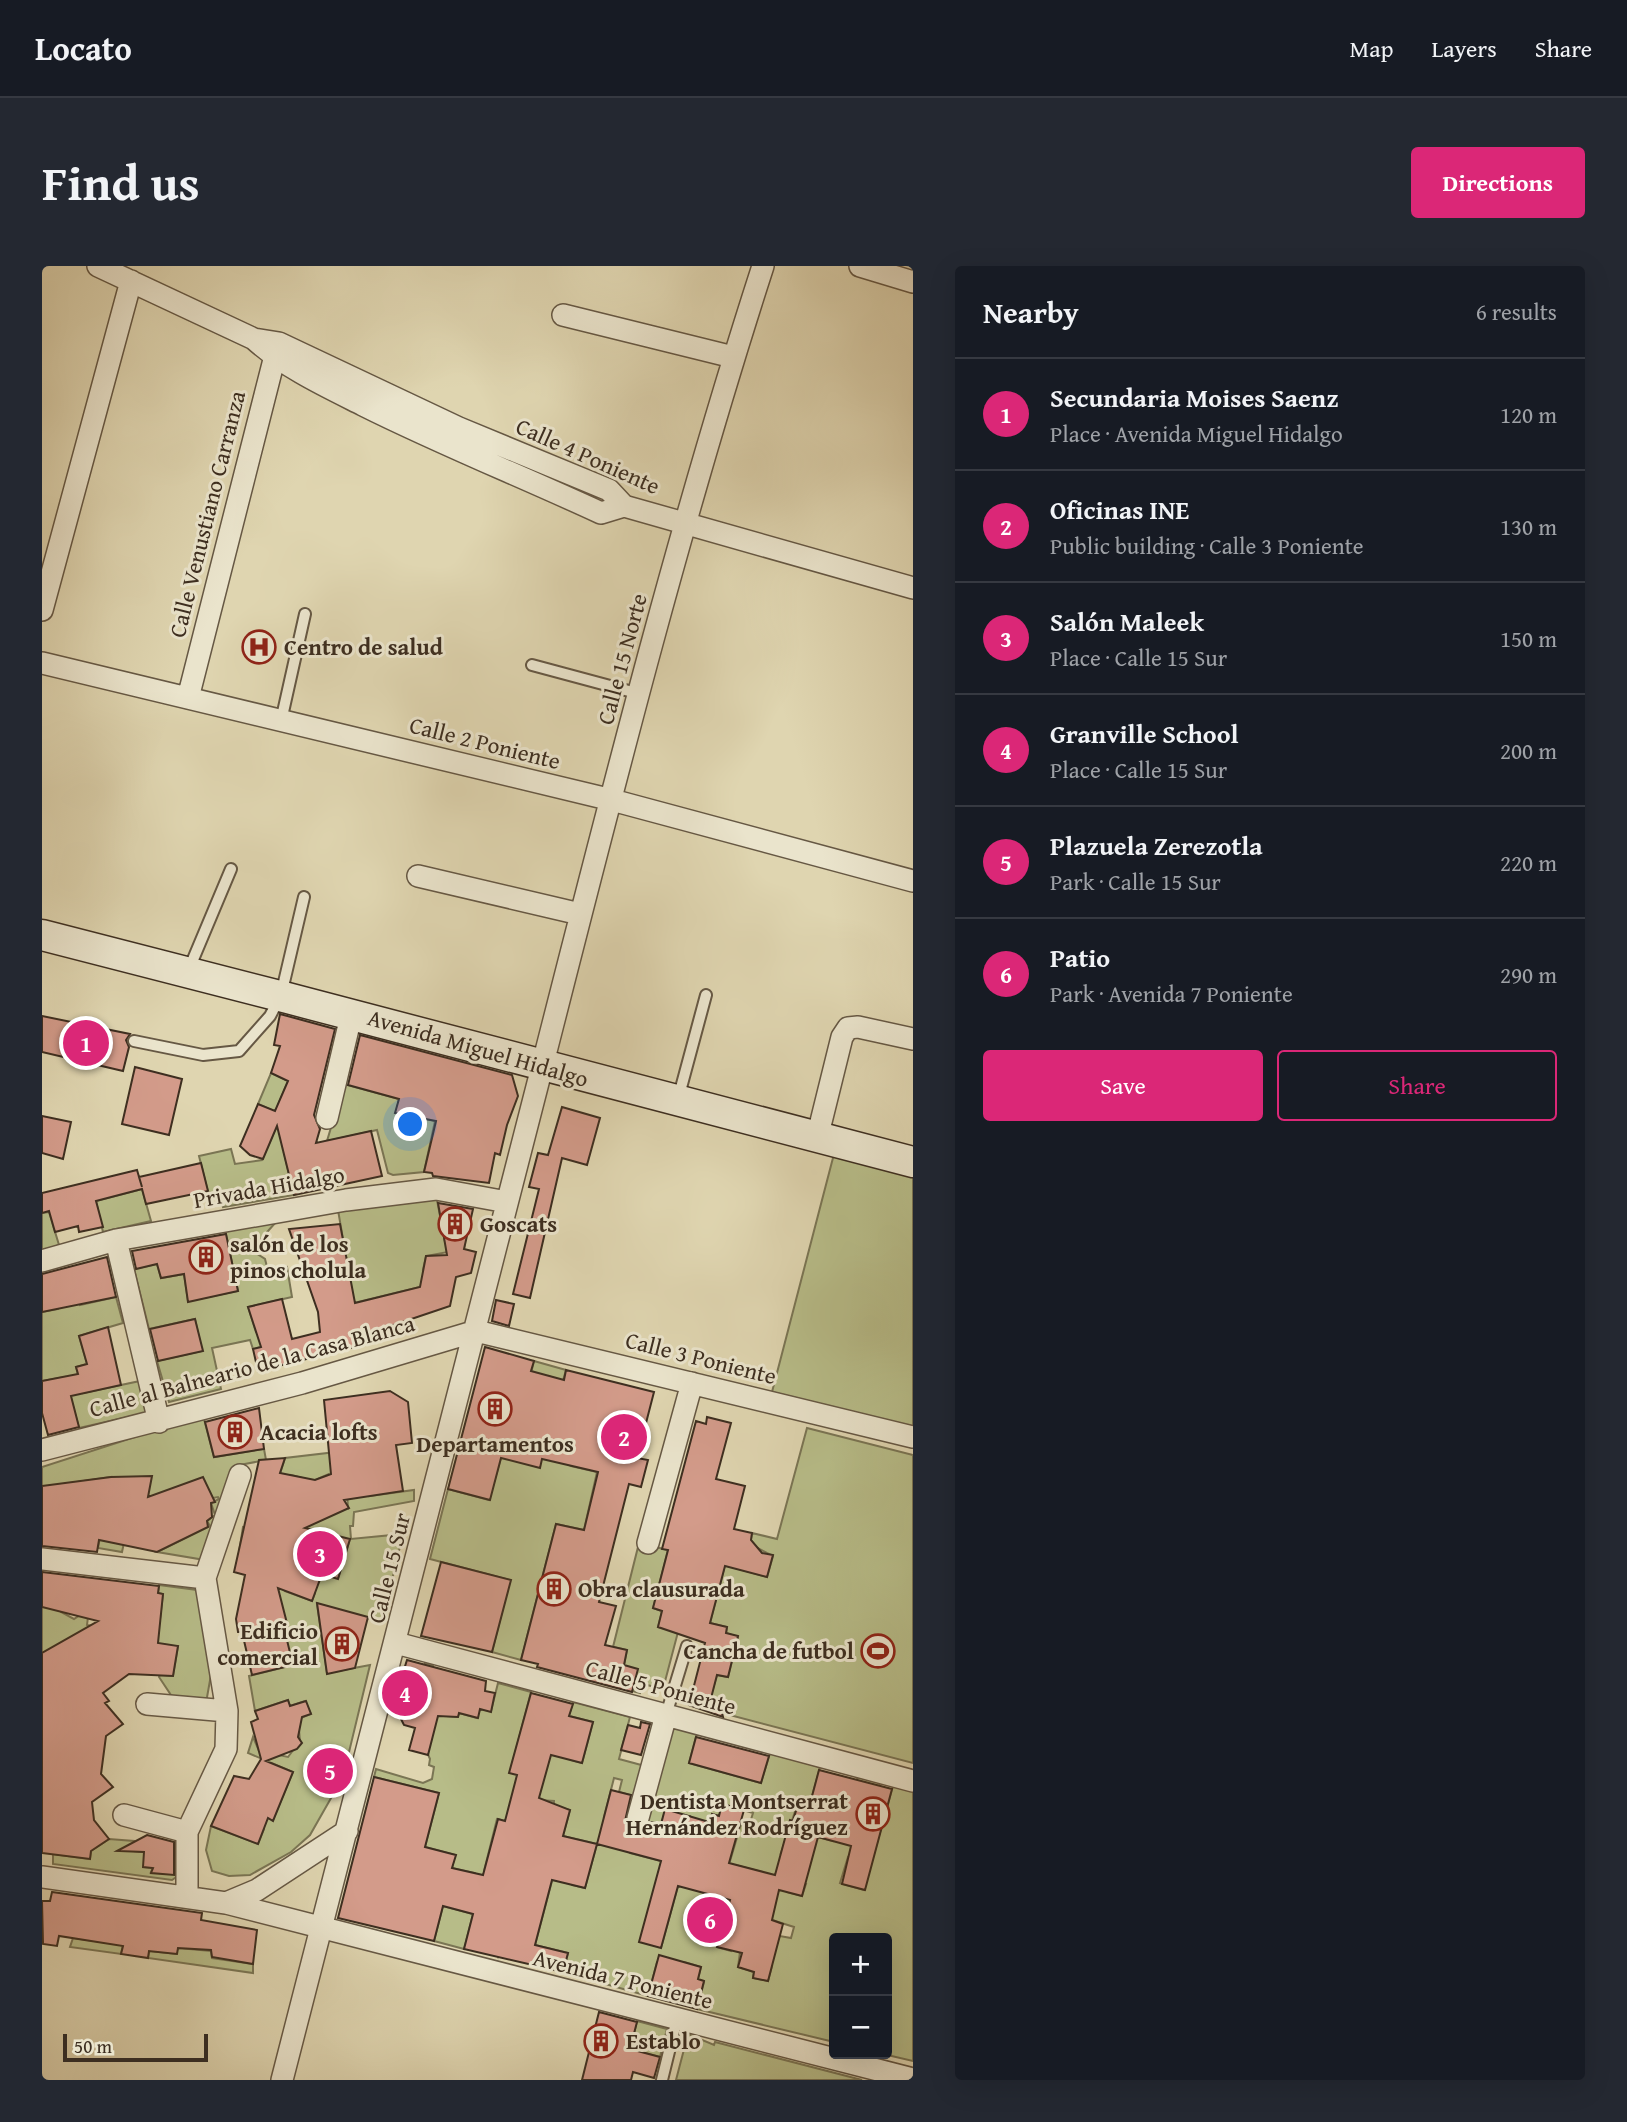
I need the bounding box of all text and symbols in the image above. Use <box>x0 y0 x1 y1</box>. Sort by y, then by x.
text: Locato <box>35 24 132 72</box>
text: Map <box>1350 31 1393 66</box>
text: Layers <box>1431 31 1497 66</box>
text: Share <box>1535 31 1592 66</box>
text: Find us <box>42 146 200 218</box>
button: Directions <box>1411 147 1585 218</box>
text: Nearby <box>983 290 1079 334</box>
text: 6 results <box>1476 295 1557 328</box>
text: Secundaria Moises Saenz <box>1050 378 1339 417</box>
street label: Calle Venustiano Carranza <box>160 387 253 641</box>
text: 1 <box>1000 398 1012 431</box>
text: 120 m <box>1500 398 1557 431</box>
street label: Calle 4 Poniente <box>511 409 665 502</box>
text: Place · Avenida Miguel Hidalgo <box>1050 417 1343 450</box>
text: Oficinas INE <box>1050 490 1189 529</box>
text: 2 <box>1000 510 1012 543</box>
text: 130 m <box>1500 510 1557 543</box>
text: Public building · Calle 3 Poniente <box>1050 529 1364 562</box>
street label: Calle 15 Norte <box>588 590 655 728</box>
text: Salón Maleek <box>1050 602 1204 641</box>
text: 3 <box>1000 622 1012 655</box>
text: 150 m <box>1500 622 1557 655</box>
hospital icon: Centro de salud <box>240 628 278 666</box>
place label: Centro de salud <box>284 630 444 663</box>
text: Place · Calle 15 Sur <box>1050 641 1227 674</box>
street label: Calle 2 Poniente <box>406 708 564 777</box>
text: Granville School <box>1050 714 1239 753</box>
text: 4 <box>1000 734 1012 767</box>
text: 200 m <box>1500 734 1557 767</box>
text: Place · Calle 15 Sur <box>1050 753 1227 786</box>
text: Plazuela Zerezotla <box>1050 826 1263 865</box>
text: 5 <box>1000 846 1012 879</box>
text: 220 m <box>1500 846 1557 879</box>
text: Park · Calle 15 Sur <box>1050 865 1221 898</box>
text: Patio <box>1050 938 1110 977</box>
text: 6 <box>1000 958 1012 991</box>
text: 290 m <box>1500 958 1557 991</box>
text: Park · Avenida 7 Poniente <box>1050 977 1293 1010</box>
street label: Avenida Miguel Hidalgo <box>364 1000 592 1095</box>
pin: 1 <box>63 1017 109 1069</box>
button: Save <box>983 1050 1263 1121</box>
button: Share <box>1277 1050 1557 1121</box>
your location <box>393 1107 427 1141</box>
street label: Privada Hidalgo <box>191 1157 347 1216</box>
building icon: Goscats <box>436 1205 474 1243</box>
place label: Goscats <box>480 1207 557 1240</box>
place label: salón de los pinos cholula <box>230 1227 367 1286</box>
building icon: salón de los pinos cholula <box>187 1238 225 1276</box>
street label: Calle al Balneario de la Casa Blanca <box>86 1306 418 1425</box>
street label: Calle 3 Poniente <box>622 1323 780 1392</box>
building icon: Departamentos <box>476 1390 514 1428</box>
pin: 2 <box>601 1411 647 1463</box>
building icon: Acacia lofts <box>216 1413 254 1451</box>
place label: Acacia lofts <box>260 1415 378 1448</box>
place label: Departamentos <box>416 1427 574 1460</box>
street label: Calle 15 Sur <box>359 1509 418 1626</box>
pin: 3 <box>297 1528 343 1580</box>
building icon: Obra clausurada <box>535 1570 573 1608</box>
place label: Obra clausurada <box>578 1572 745 1605</box>
place label: Edificio comercial <box>217 1614 318 1673</box>
building icon: Edificio comercial <box>323 1625 361 1663</box>
sports icon: Cancha de futbol <box>859 1632 897 1670</box>
place label: Cancha de futbol <box>683 1634 854 1667</box>
street label: Calle 5 Poniente <box>582 1651 740 1722</box>
pin: 4 <box>382 1667 428 1719</box>
pin: 5 <box>307 1745 353 1797</box>
place label: Dentista Montserrat Hernández Rodríguez <box>626 1784 848 1843</box>
building icon: Dentista Montserrat Hernández Rodríguez <box>854 1795 892 1833</box>
pin: 6 <box>687 1894 733 1946</box>
map controls <box>829 1933 892 2059</box>
button: + <box>829 1933 892 1996</box>
street label: Avenida 7 Poniente <box>530 1940 717 2017</box>
button: − <box>829 1996 892 2059</box>
building icon: Establo <box>582 2022 620 2060</box>
place label: Establo <box>626 2024 701 2057</box>
scale bar <box>63 2031 208 2063</box>
text: 50 m <box>74 2032 112 2060</box>

